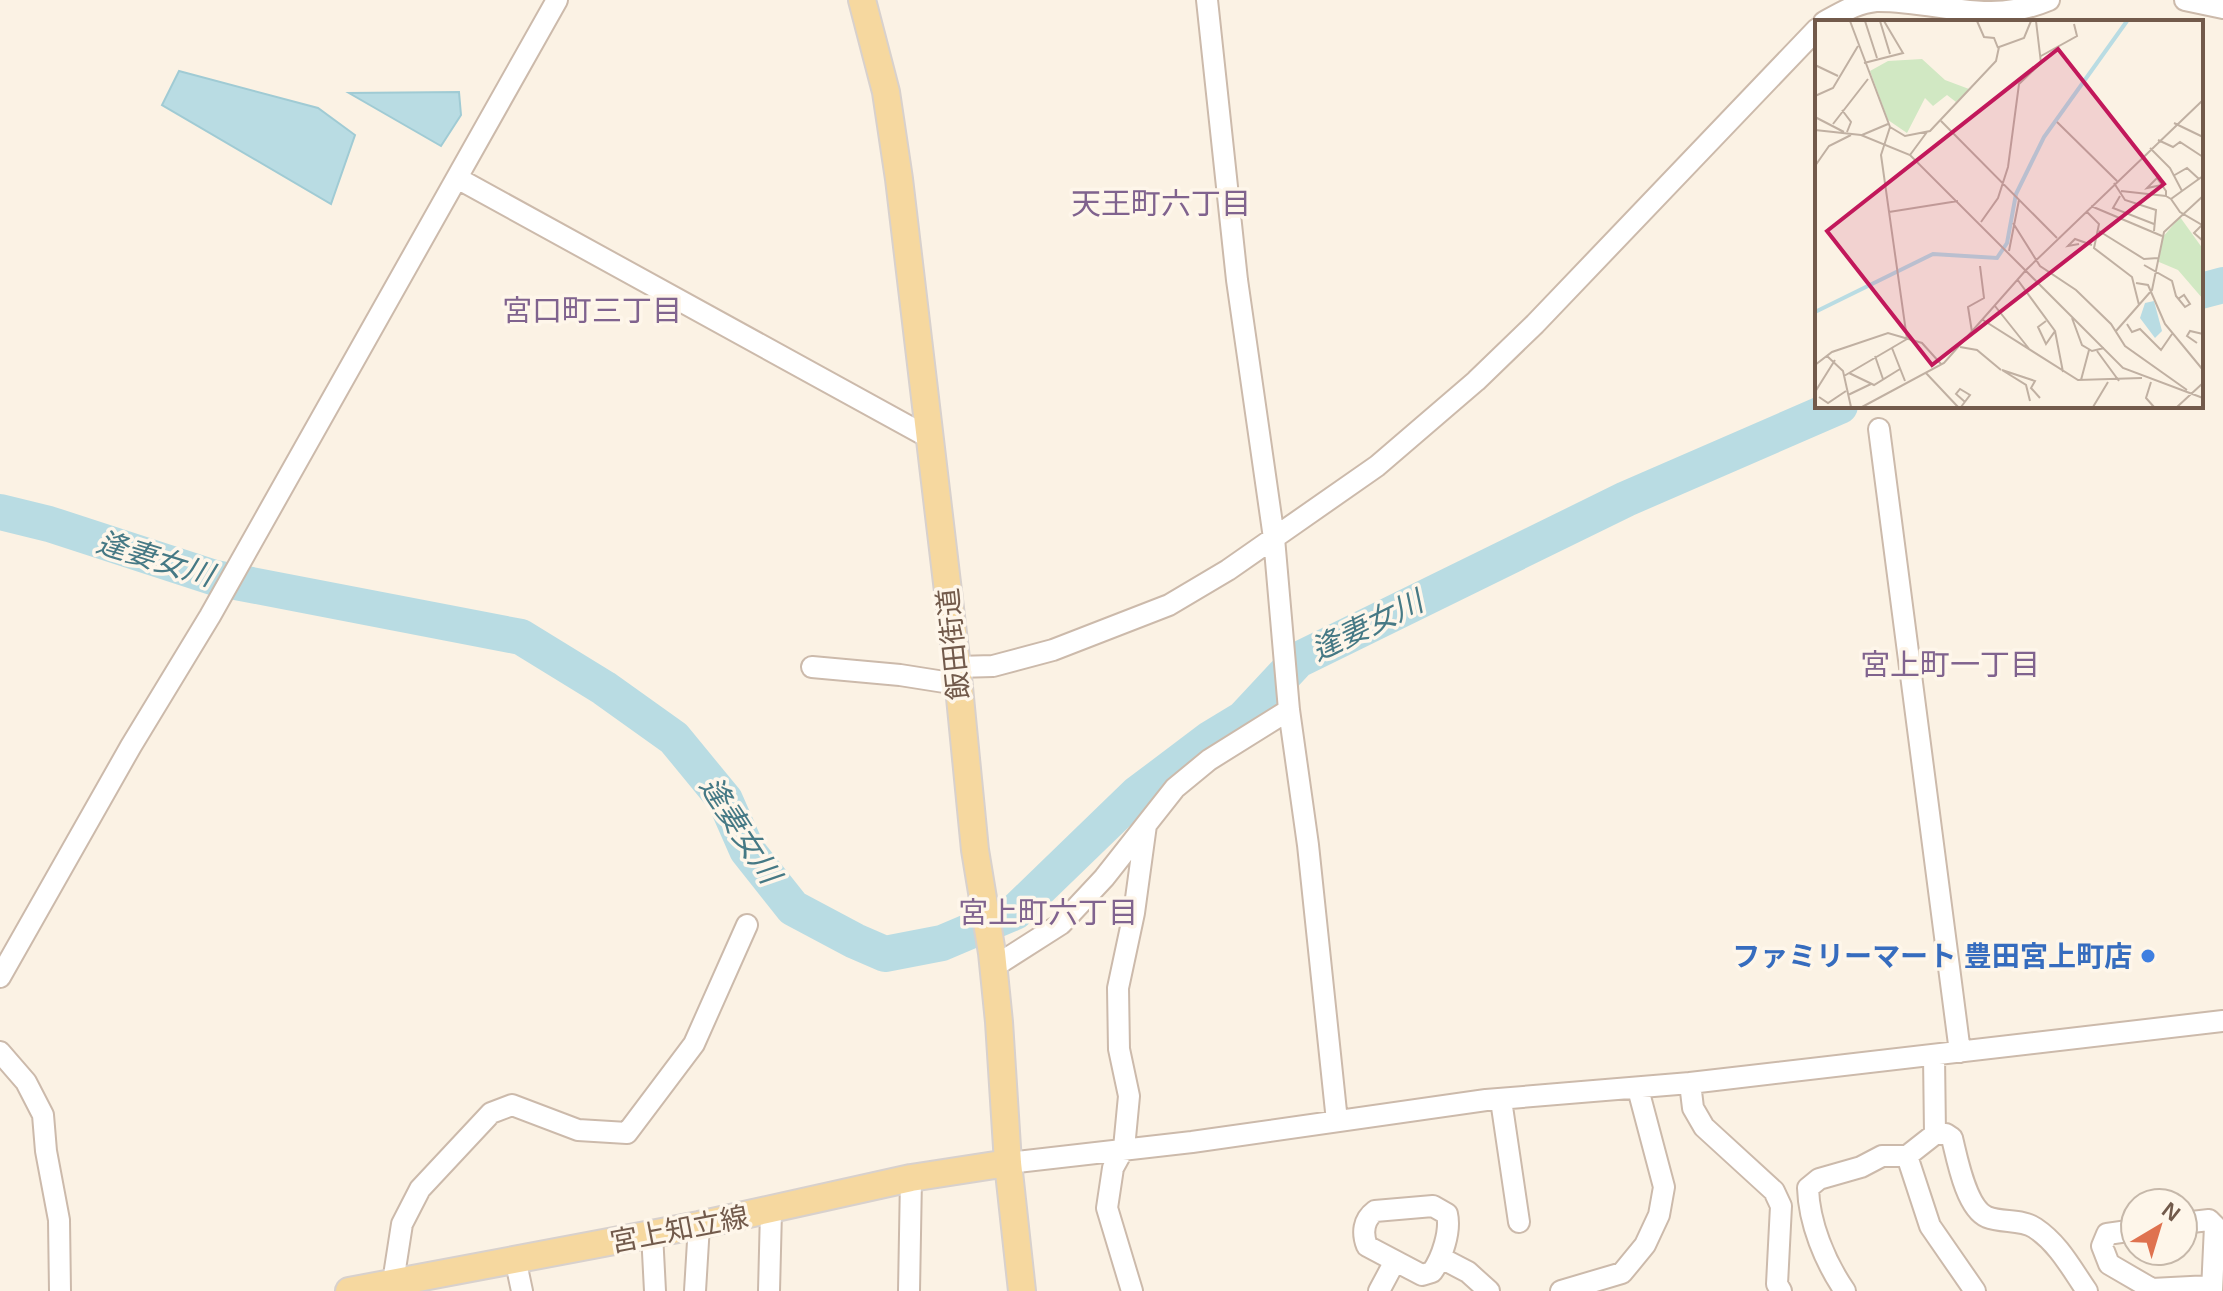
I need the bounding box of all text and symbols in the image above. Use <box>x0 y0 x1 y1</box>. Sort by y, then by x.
inset map <box>1815 20 2203 408</box>
district label: 天王町六丁目 <box>1071 187 1251 220</box>
district label: 宮口町三丁目 <box>502 294 682 327</box>
water label: 逢妻女川 <box>93 525 220 593</box>
water label: 逢妻女川 <box>1306 583 1431 667</box>
street label: 飯田街道 <box>932 587 975 701</box>
district label: 宮上町一丁目 <box>1860 648 2040 681</box>
water label: 逢妻女川 <box>694 770 789 892</box>
district label: 宮上町六丁目 <box>958 896 1138 929</box>
place label: ファミリーマート 豊田宮上町店 <box>1732 941 2132 972</box>
marker: ファミリーマート 豊田宮上町店 <box>2139 947 2157 965</box>
north arrow <box>2119 1187 2199 1267</box>
text: N <box>2157 1197 2185 1226</box>
street label: 宮上知立線 <box>607 1201 751 1258</box>

